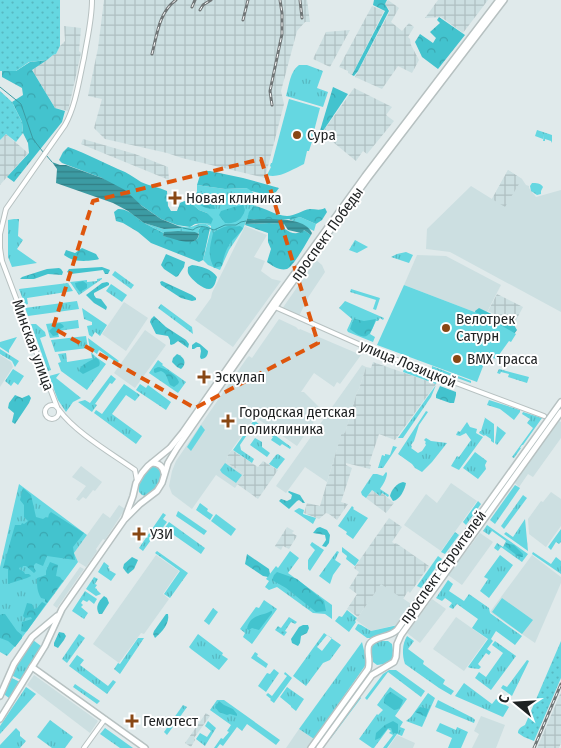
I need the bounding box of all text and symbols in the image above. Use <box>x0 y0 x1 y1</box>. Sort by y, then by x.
place label: Сура <box>307 126 336 144</box>
marker: Сура <box>291 129 303 141</box>
street label: проспект Победы <box>287 183 367 285</box>
place label: Новая клиника <box>186 189 282 207</box>
marker: Новая клиника <box>168 191 182 205</box>
street label: Минская улица <box>8 297 58 393</box>
place label: Велотрек Сатурн <box>456 310 515 345</box>
marker: Велотрек Сатурн <box>440 322 452 334</box>
street label: улица Лозицкой <box>357 336 459 392</box>
place label: BMX трасса <box>467 350 538 368</box>
marker: BMX трасса <box>451 353 463 365</box>
place label: Эскулап <box>215 368 265 386</box>
marker: Эскулап <box>197 370 211 384</box>
place label: Городская детская поликлиника <box>239 403 355 438</box>
marker: Городская детская поликлиника <box>221 414 235 428</box>
street label: проспект Строителей <box>396 507 490 627</box>
place label: УЗИ <box>149 525 173 543</box>
marker: УЗИ <box>132 527 146 541</box>
north arrow <box>491 678 541 728</box>
text: С <box>495 692 514 705</box>
place label: Гемотест <box>143 712 199 730</box>
marker: Гемотест <box>125 714 139 728</box>

